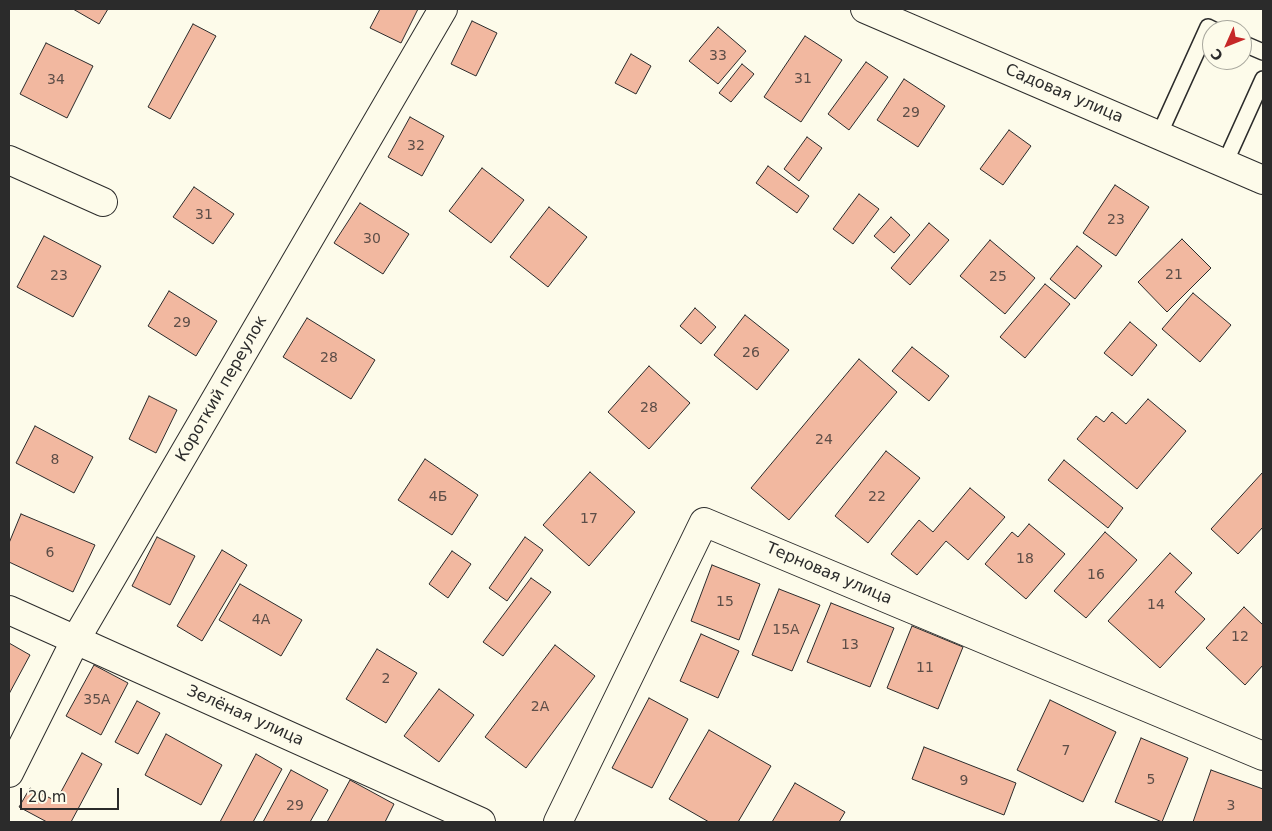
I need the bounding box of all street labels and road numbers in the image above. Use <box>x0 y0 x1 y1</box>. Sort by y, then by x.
street label: Садовая улица <box>1002 60 1126 128</box>
street label: Короткий переулок <box>172 313 272 465</box>
street label: Терновая улица <box>763 539 895 609</box>
street label: Зелёная улица <box>184 682 306 750</box>

